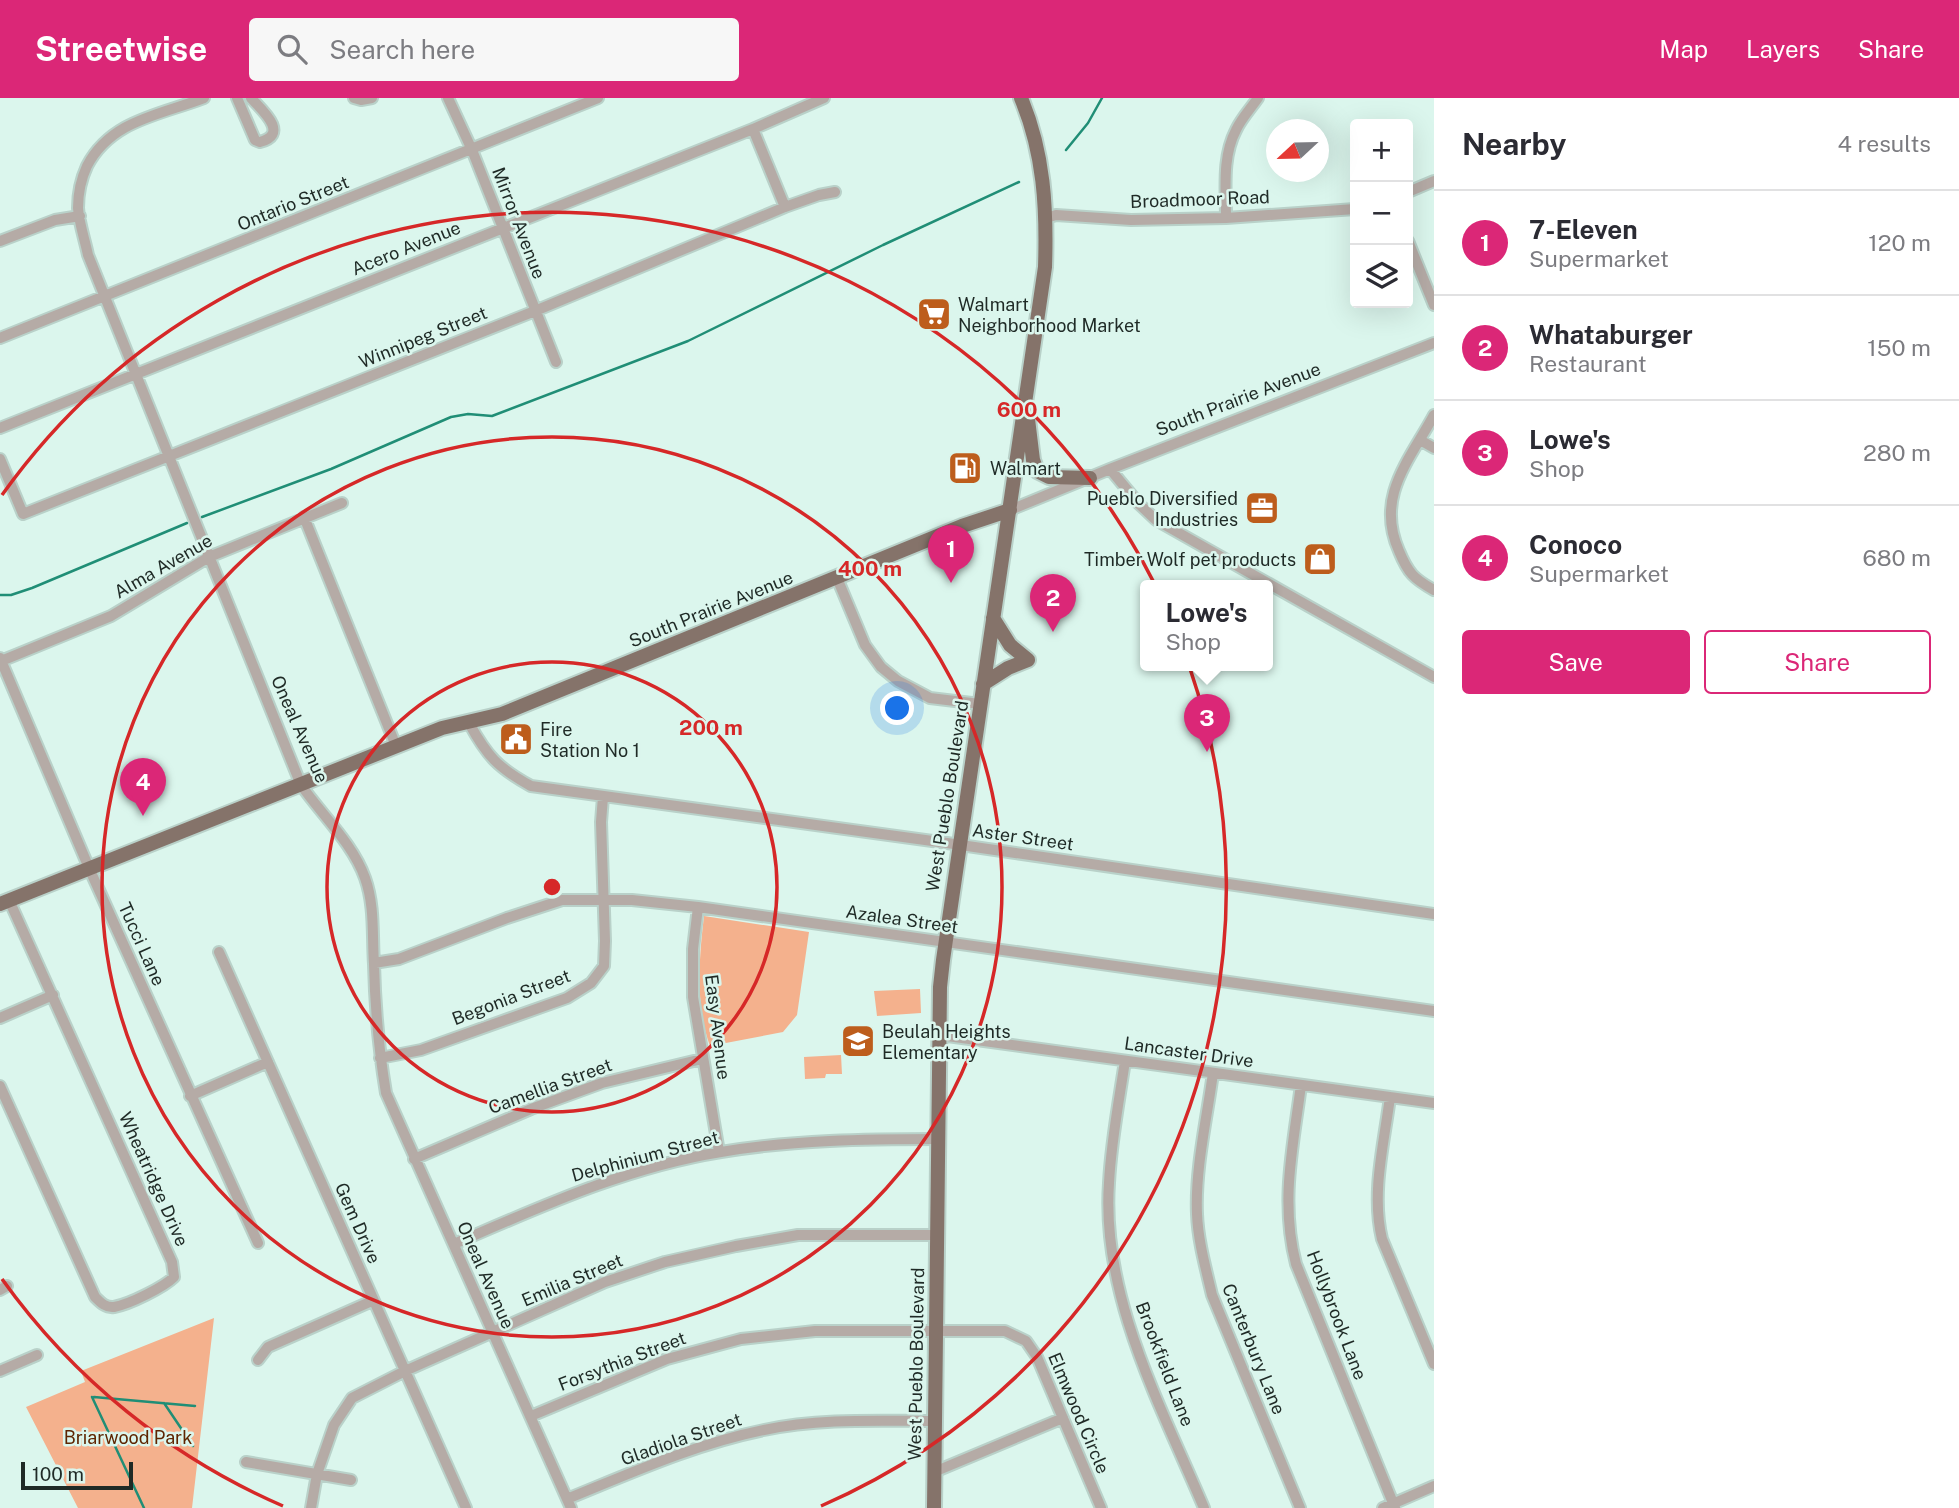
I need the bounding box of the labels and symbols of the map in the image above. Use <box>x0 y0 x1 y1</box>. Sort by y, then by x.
north arrow <box>1266 119 1329 182</box>
street label: Mirror Avenue <box>488 164 550 282</box>
street label: Ontario Street <box>234 171 352 235</box>
street label: Broadmoor Road <box>1130 186 1270 212</box>
street label: Acero Avenue <box>348 217 464 279</box>
place label: Walmart Neighborhood Market <box>958 294 1141 336</box>
supermarket icon: Walmart Neighborhood Market <box>915 295 953 333</box>
street label: Winnipeg Street <box>356 302 490 372</box>
street label: South Prairie Avenue <box>1153 358 1323 440</box>
text: 600 m <box>997 397 1061 422</box>
fuel station icon: Walmart <box>946 449 984 487</box>
place label: Walmart <box>990 458 1061 479</box>
place label: Pueblo Diversified Industries <box>1087 488 1238 530</box>
office icon: Pueblo Diversified Industries <box>1243 489 1281 527</box>
pin: 1 <box>928 525 974 583</box>
street label: Alma Avenue <box>110 529 216 603</box>
shop icon: Timber Wolf pet products <box>1301 540 1339 578</box>
place label: Timber Wolf pet products <box>1084 549 1296 570</box>
text: 400 m <box>838 556 902 581</box>
street label: South Prairie Avenue <box>626 567 796 651</box>
pin: 2 <box>1030 574 1076 632</box>
street label: Oneal Avenue <box>267 672 333 786</box>
your location <box>880 691 914 725</box>
pin: 3 <box>1184 694 1230 752</box>
street label: West Pueblo Boulevard <box>922 699 972 893</box>
text: 200 m <box>679 715 743 740</box>
place label: Fire Station No 1 <box>540 719 640 761</box>
public building icon: Fire Station No 1 <box>497 720 535 758</box>
pin: 4 <box>120 758 166 816</box>
street label: Aster Street <box>971 819 1075 855</box>
centre of rings <box>540 875 564 899</box>
street label: Tucci Lane <box>114 899 170 989</box>
street label: Azalea Street <box>844 901 960 937</box>
street label: Begonia Street <box>449 965 573 1029</box>
street label: Easy Avenue <box>701 973 735 1081</box>
place label: Beulah Heights Elementary <box>882 1021 1011 1063</box>
school or university icon: Beulah Heights Elementary <box>839 1022 877 1060</box>
street label: Lancaster Drive <box>1123 1033 1255 1071</box>
street label: Camellia Street <box>485 1054 615 1118</box>
street label: Wheatridge Drive <box>115 1109 193 1249</box>
street label: Delphinium Street <box>569 1126 721 1186</box>
street label: Gem Drive <box>331 1179 385 1267</box>
street label: Oneal Avenue <box>453 1218 519 1332</box>
street label: Hollybrook Lane <box>1303 1247 1371 1383</box>
street label: Emilia Street <box>518 1249 626 1311</box>
street label: West Pueblo Boulevard <box>904 1267 928 1461</box>
street label: Canterbury Lane <box>1218 1280 1290 1418</box>
street label: Brookfield Lane <box>1132 1299 1198 1429</box>
street label: Forsythia Street <box>555 1327 689 1395</box>
street label: Elmwood Circle <box>1044 1349 1114 1477</box>
street label: Gladiola Street <box>618 1409 744 1469</box>
park label: Briarwood Park <box>64 1427 192 1448</box>
scale bar <box>21 1459 133 1491</box>

